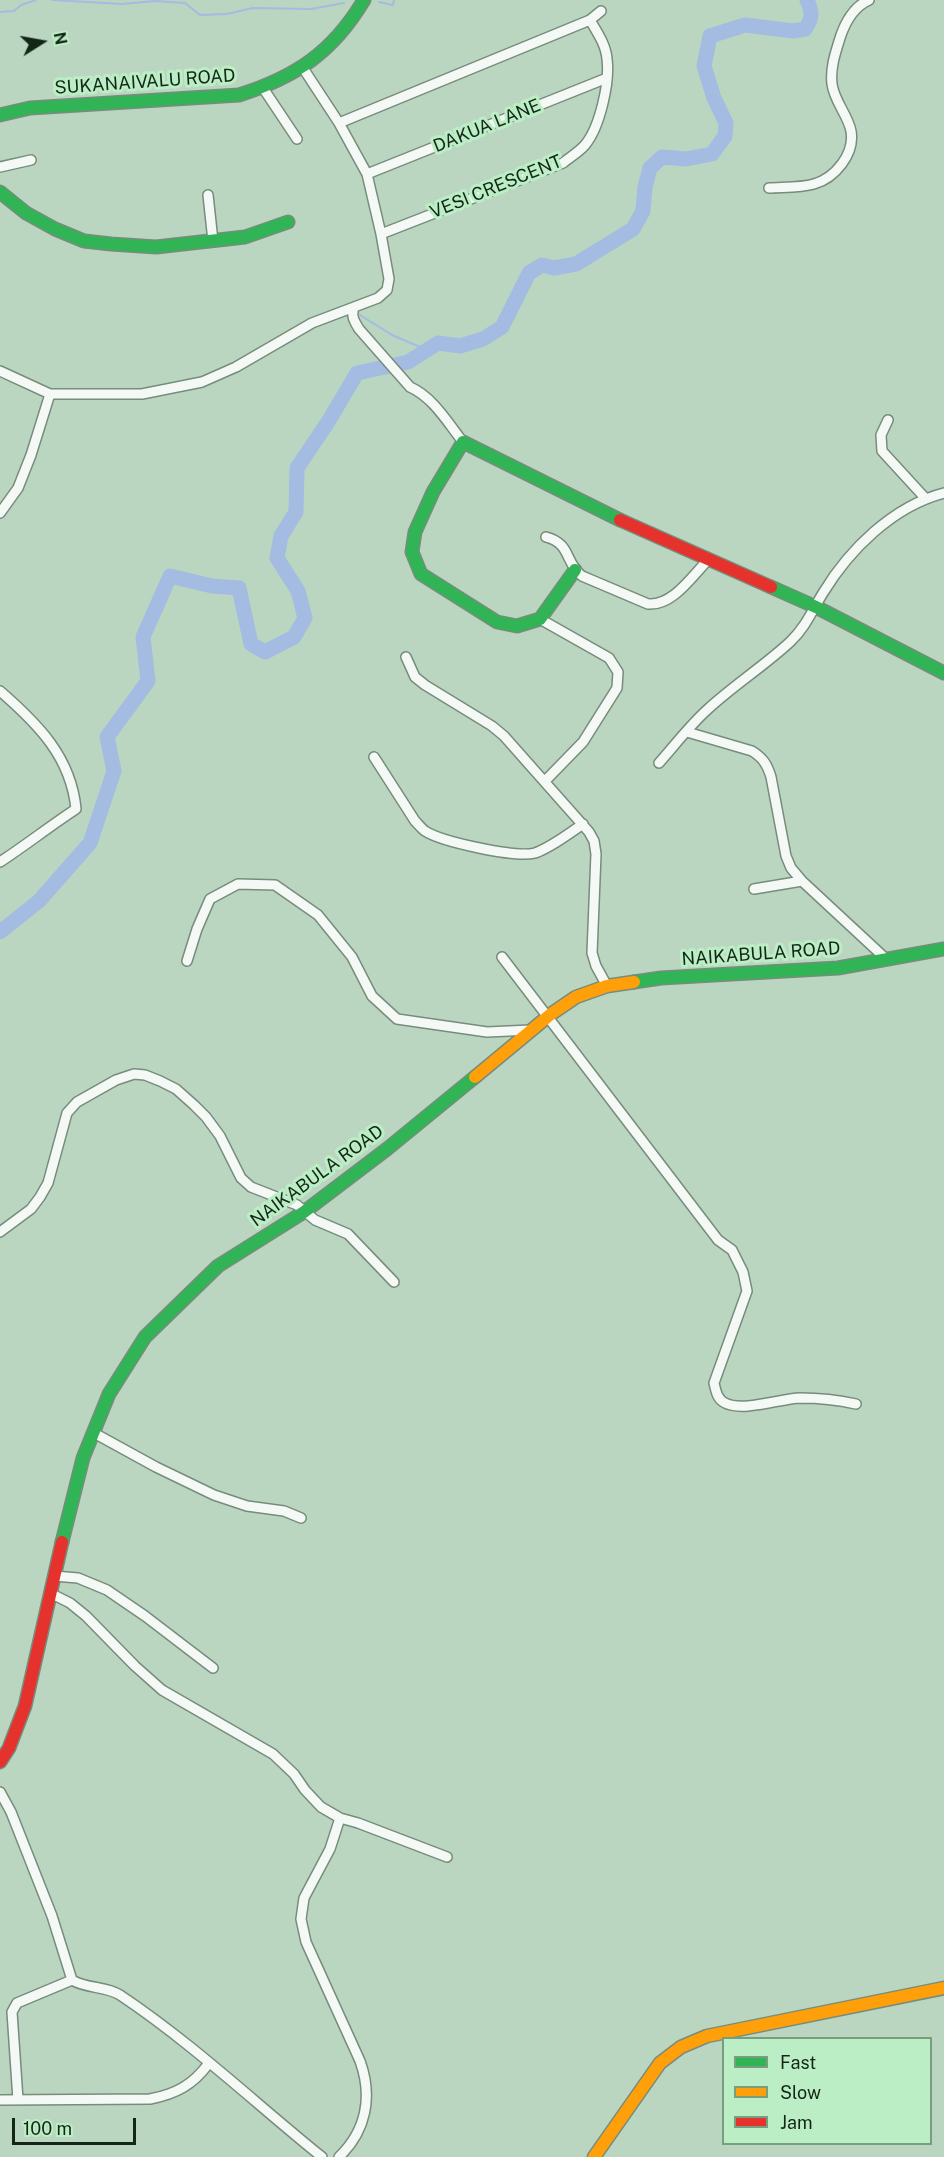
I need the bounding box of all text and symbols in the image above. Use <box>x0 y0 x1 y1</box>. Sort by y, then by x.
north arrow <box>12 12 72 72</box>
text: N <box>50 31 71 46</box>
street label: SUKANAIVALU ROAD <box>54 65 236 99</box>
street label: DAKUA LANE <box>430 95 544 157</box>
street label: VESI CRESCENT <box>427 151 565 223</box>
street label: NAIKABULA ROAD <box>681 938 841 970</box>
street label: NAIKABULA ROAD <box>246 1121 388 1231</box>
legend <box>722 2037 932 2145</box>
text: Fast <box>780 2052 816 2073</box>
text: Slow <box>780 2082 821 2103</box>
scale bar <box>15 2106 140 2144</box>
text: Jam <box>780 2112 813 2133</box>
text: 100 m <box>23 2118 72 2139</box>

